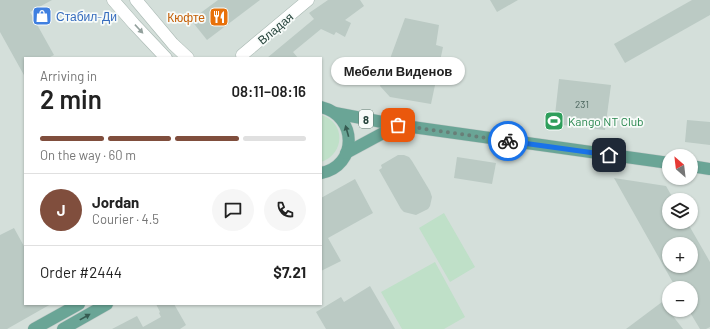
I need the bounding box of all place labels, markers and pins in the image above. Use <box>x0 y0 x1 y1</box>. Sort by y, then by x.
shop icon: Стабил-Ди <box>31 5 53 27</box>
restaurant icon: Кюфте <box>208 6 230 28</box>
place label: Стабил-Ди <box>56 9 117 24</box>
place label: Кюфте <box>167 10 205 25</box>
callout: Мебели Виденов <box>331 57 465 85</box>
pin <box>381 108 415 142</box>
sports icon: Kango NT Club <box>543 110 565 132</box>
place label: Kango NT Club <box>568 114 644 128</box>
pin <box>592 138 626 172</box>

